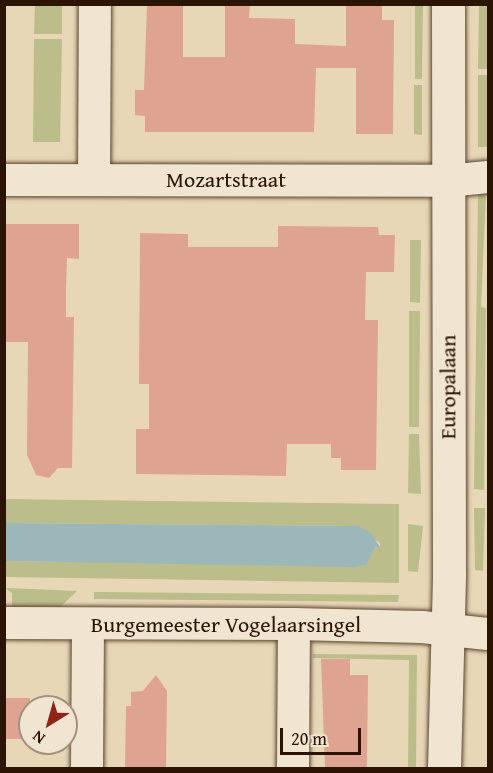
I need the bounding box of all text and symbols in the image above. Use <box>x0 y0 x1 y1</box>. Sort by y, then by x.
street label: Mozartstraat <box>166 167 286 193</box>
street label: Europalaan <box>435 335 461 439</box>
street label: Burgemeester Vogelaarsingel <box>91 612 361 638</box>
north arrow <box>18 695 78 755</box>
scale bar <box>283 716 364 754</box>
text: N <box>27 725 50 751</box>
text: 20 m <box>291 725 327 752</box>

